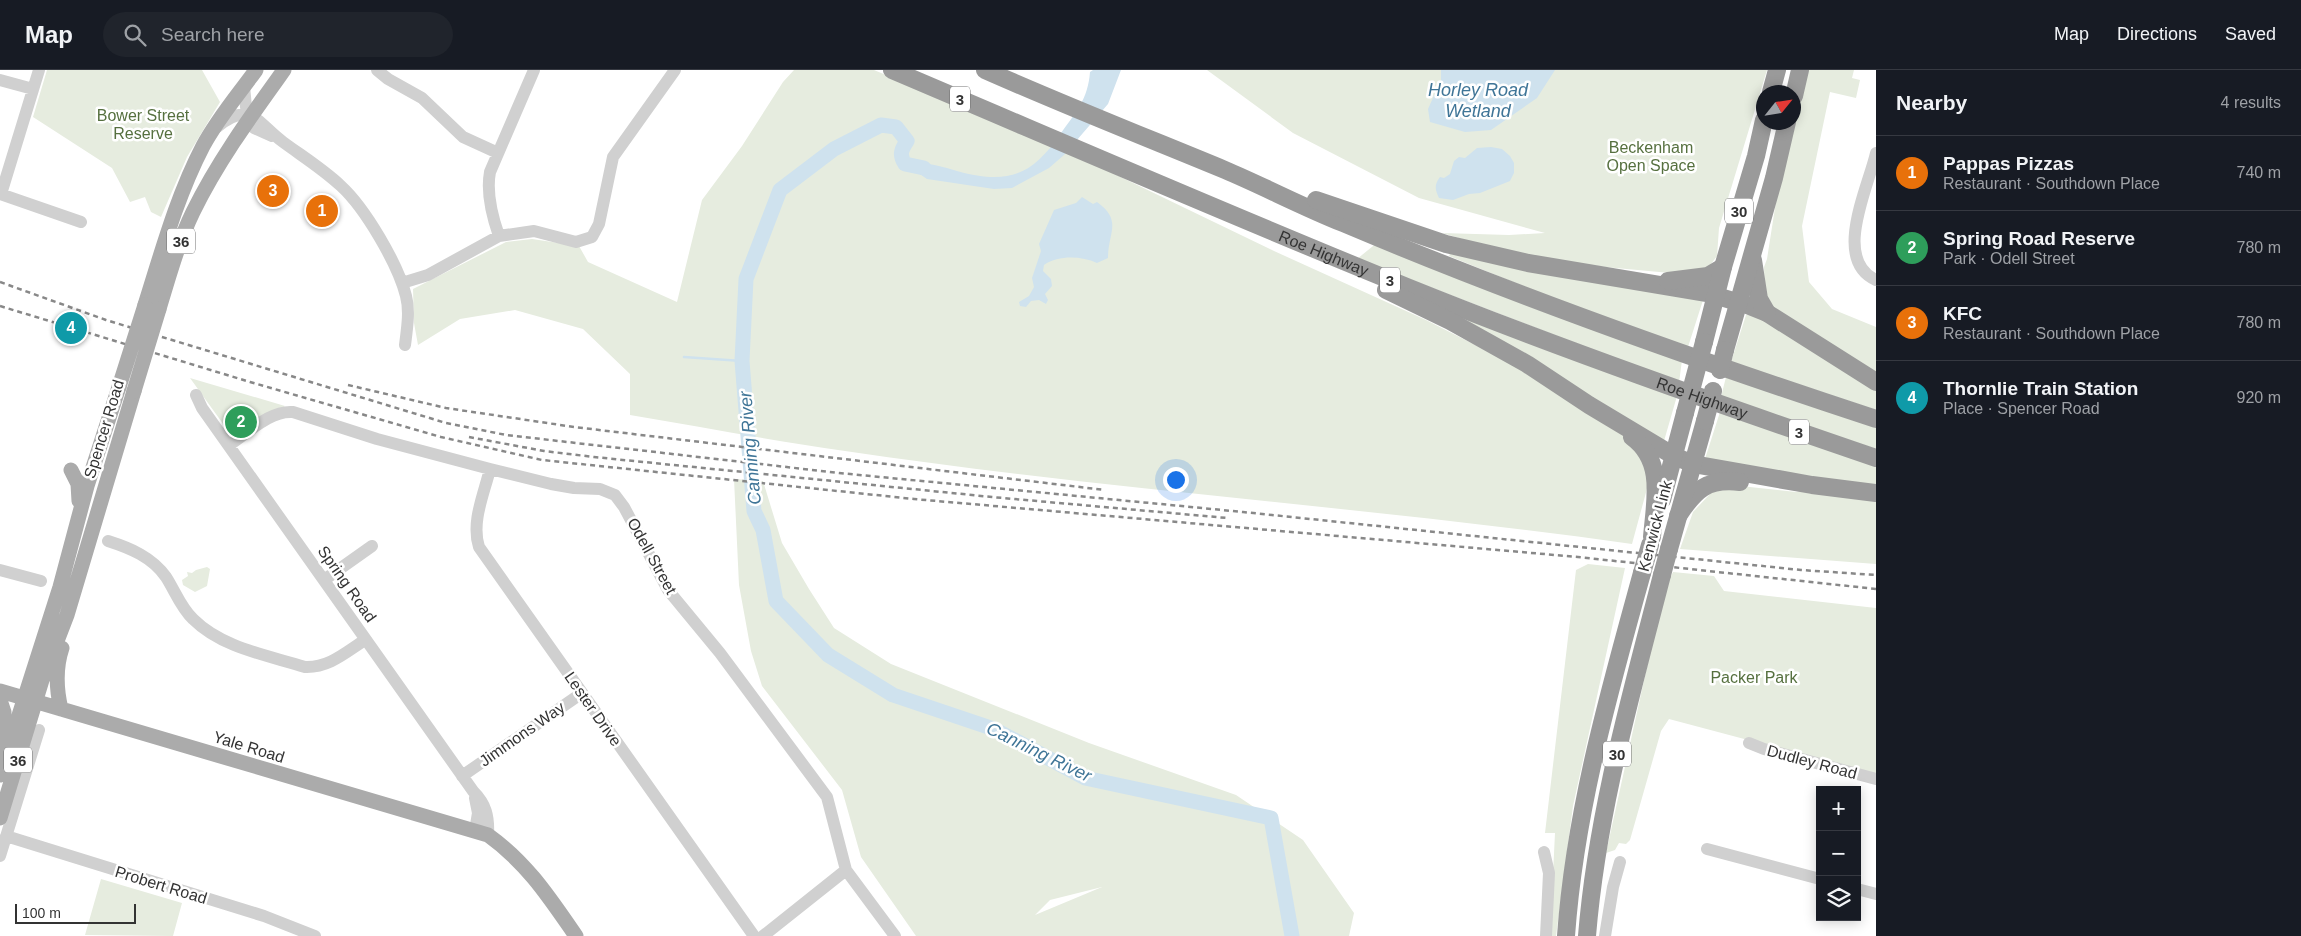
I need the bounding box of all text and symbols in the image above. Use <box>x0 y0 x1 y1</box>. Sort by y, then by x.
search box <box>103 12 453 57</box>
text: Map <box>25 21 73 48</box>
icon: search <box>121 21 149 49</box>
text: Search here <box>161 24 265 45</box>
text: Map <box>2054 24 2089 44</box>
text: Directions <box>2117 24 2197 44</box>
text: Saved <box>2225 24 2276 44</box>
water label: Horley Road Wetland <box>1428 80 1529 121</box>
north arrow <box>1756 85 1801 130</box>
road number: 3 <box>950 86 970 112</box>
text: Nearby <box>1896 91 1967 114</box>
text: 4 results <box>2221 94 2281 111</box>
park label: Bower Street Reserve <box>97 107 190 142</box>
park label: Beckenham Open Space <box>1607 139 1696 174</box>
text: Pappas Pizzas <box>1943 153 2074 174</box>
text: 1 <box>1908 164 1916 181</box>
text: 740 m <box>2237 164 2281 181</box>
pin: 3 <box>257 172 289 210</box>
text: Restaurant · Southdown Place <box>1943 175 2160 192</box>
pin: 1 <box>306 192 338 230</box>
road number: 30 <box>1725 198 1753 224</box>
street label: Roe Highway <box>1277 227 1371 279</box>
road number: 36 <box>167 228 195 254</box>
text: Spring Road Reserve <box>1943 228 2135 249</box>
text: 2 <box>1908 239 1916 256</box>
text: 780 m <box>2237 239 2281 256</box>
text: Park · Odell Street <box>1943 250 2075 267</box>
road number: 3 <box>1380 268 1400 292</box>
text: KFC <box>1943 303 1982 324</box>
pin: 4 <box>55 309 87 347</box>
text: 3 <box>1908 314 1916 331</box>
text: 780 m <box>2237 314 2281 331</box>
text: Restaurant · Southdown Place <box>1943 325 2160 342</box>
street label: Roe Highway <box>1654 374 1750 421</box>
street label: Spencer Road <box>81 378 127 480</box>
text: Thornlie Train Station <box>1943 378 2138 399</box>
water label: Canning River <box>735 389 765 506</box>
text: 4 <box>1908 389 1916 406</box>
text: 920 m <box>2237 389 2281 406</box>
text: Place · Spencer Road <box>1943 400 2100 417</box>
pin: 2 <box>225 403 257 441</box>
road number: 3 <box>1789 420 1809 444</box>
your location <box>1163 467 1189 493</box>
street label: Kenwick Link <box>1635 478 1676 573</box>
street label: Odell Street <box>624 515 680 598</box>
street label: Spring Road <box>315 543 379 625</box>
street label: Lester Drive <box>561 669 625 749</box>
park label: Packer Park <box>1710 669 1799 686</box>
street label: Jimmons Way <box>476 698 568 770</box>
water label: Canning River <box>983 718 1096 786</box>
street label: Yale Road <box>211 728 287 766</box>
road number: 30 <box>1603 742 1631 766</box>
street label: Dudley Road <box>1765 742 1859 782</box>
road number: 36 <box>4 748 32 772</box>
map controls <box>1816 786 1861 921</box>
button: + <box>1816 786 1861 831</box>
button: − <box>1816 831 1861 876</box>
street label: Probert Road <box>113 863 209 907</box>
button: layers <box>1816 876 1861 921</box>
scale bar <box>15 901 136 924</box>
text: 100 m <box>22 905 61 921</box>

